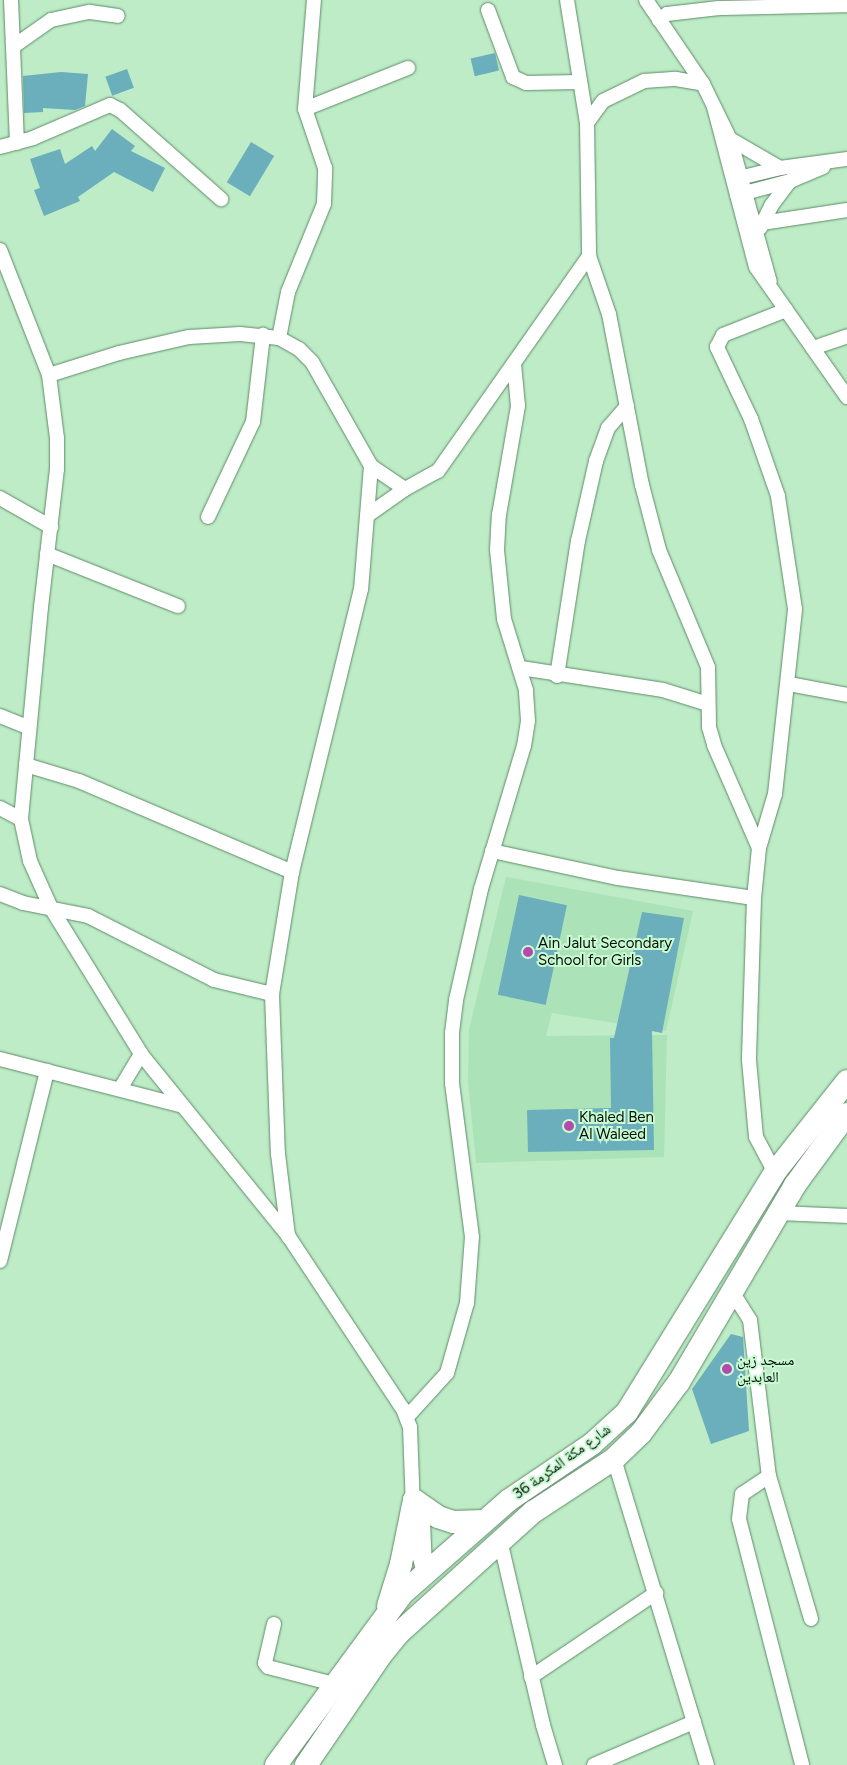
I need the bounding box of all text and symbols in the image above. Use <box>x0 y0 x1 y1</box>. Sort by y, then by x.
place label: Ain Jalut Secondary School for Girls <box>538 934 672 969</box>
marker: Ain Jalut Secondary School for Girls <box>522 946 534 958</box>
place label: Khaled Ben Al Waleed <box>579 1108 654 1143</box>
marker: Khaled Ben Al Waleed <box>563 1120 575 1132</box>
place label: مسجد زين العابدين <box>737 1351 794 1386</box>
marker: مسجد زين العابدين <box>721 1363 733 1375</box>
street label: شارع مكة المكرمة 36 <box>510 1421 614 1503</box>

